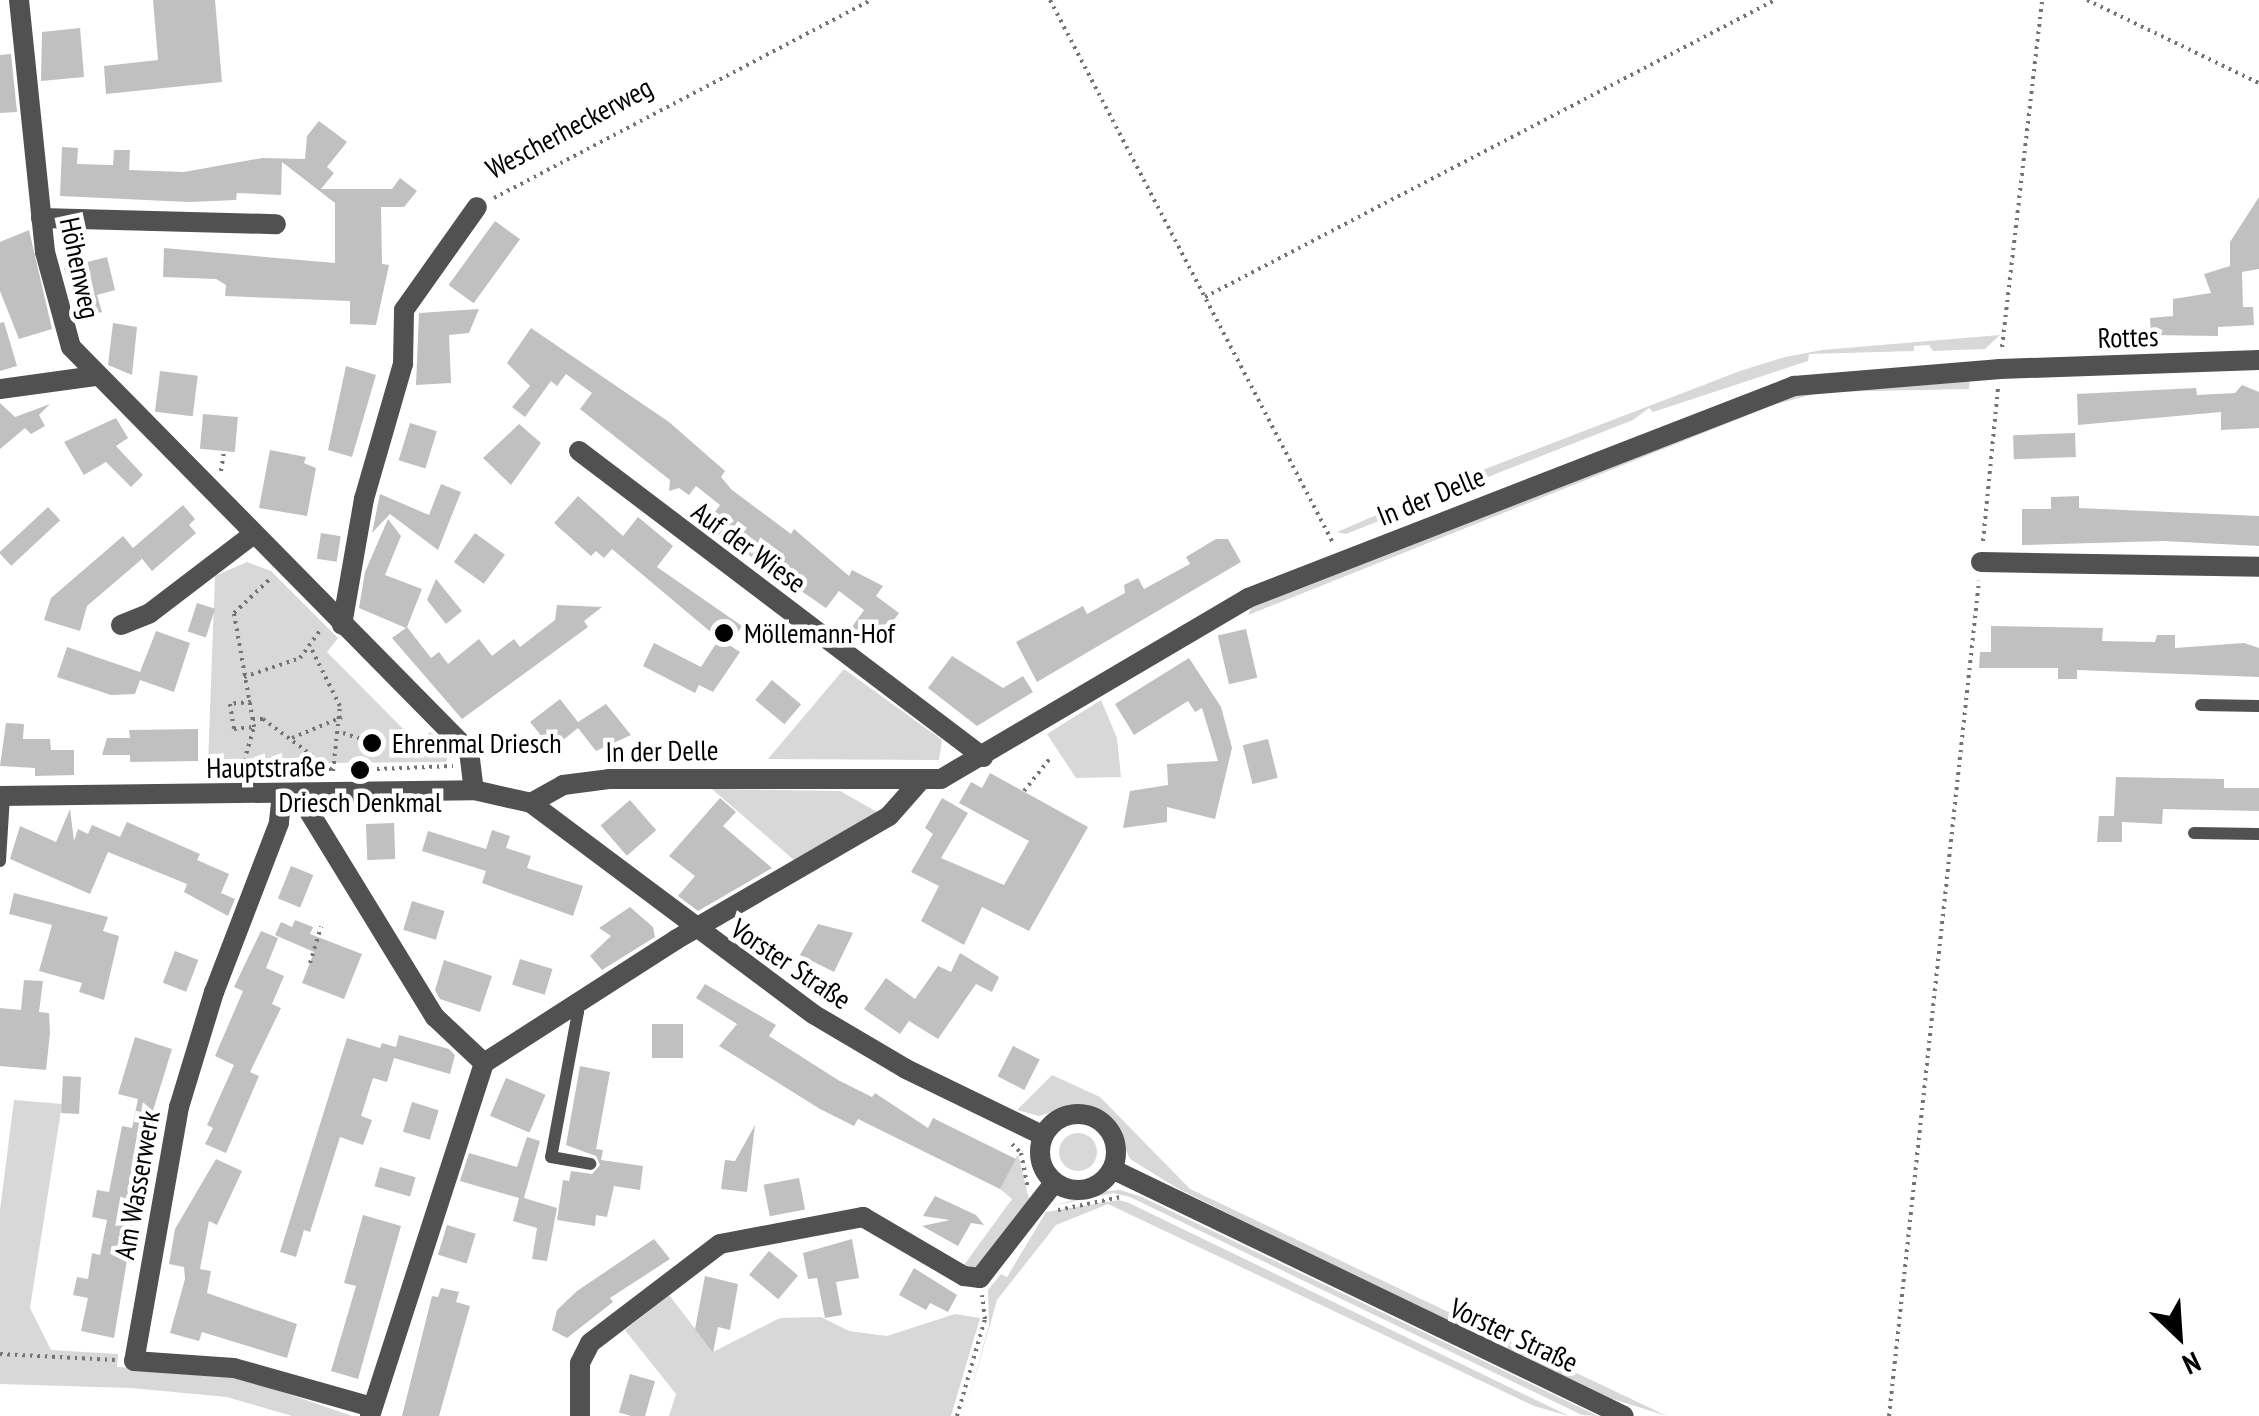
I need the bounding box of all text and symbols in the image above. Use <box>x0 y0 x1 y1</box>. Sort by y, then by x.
street label: Wescherheckerweg <box>480 70 658 186</box>
street label: Höhenweg <box>53 214 107 322</box>
street label: Rottes <box>2097 319 2159 355</box>
street label: In der Delle <box>1372 459 1490 533</box>
street label: Auf der Wiese <box>685 494 813 600</box>
place label: Möllemann-Hof <box>744 616 895 650</box>
marker: Möllemann-Hof <box>713 622 735 644</box>
place label: Ehrenmal Driesch <box>392 726 562 760</box>
marker: Ehrenmal Driesch <box>361 732 383 754</box>
street label: In der Delle <box>605 733 719 769</box>
street label: Hauptstraße <box>206 749 326 785</box>
marker: Driesch Denkmal <box>349 759 371 781</box>
place label: Driesch Denkmal <box>278 785 442 819</box>
street label: Vorster Straße <box>725 912 857 1016</box>
street label: Am Wasserwerk <box>107 1108 167 1262</box>
north arrow <box>2129 1286 2229 1386</box>
street label: Vorster Straße <box>1445 1291 1583 1379</box>
text: N <box>2177 1344 2207 1384</box>

